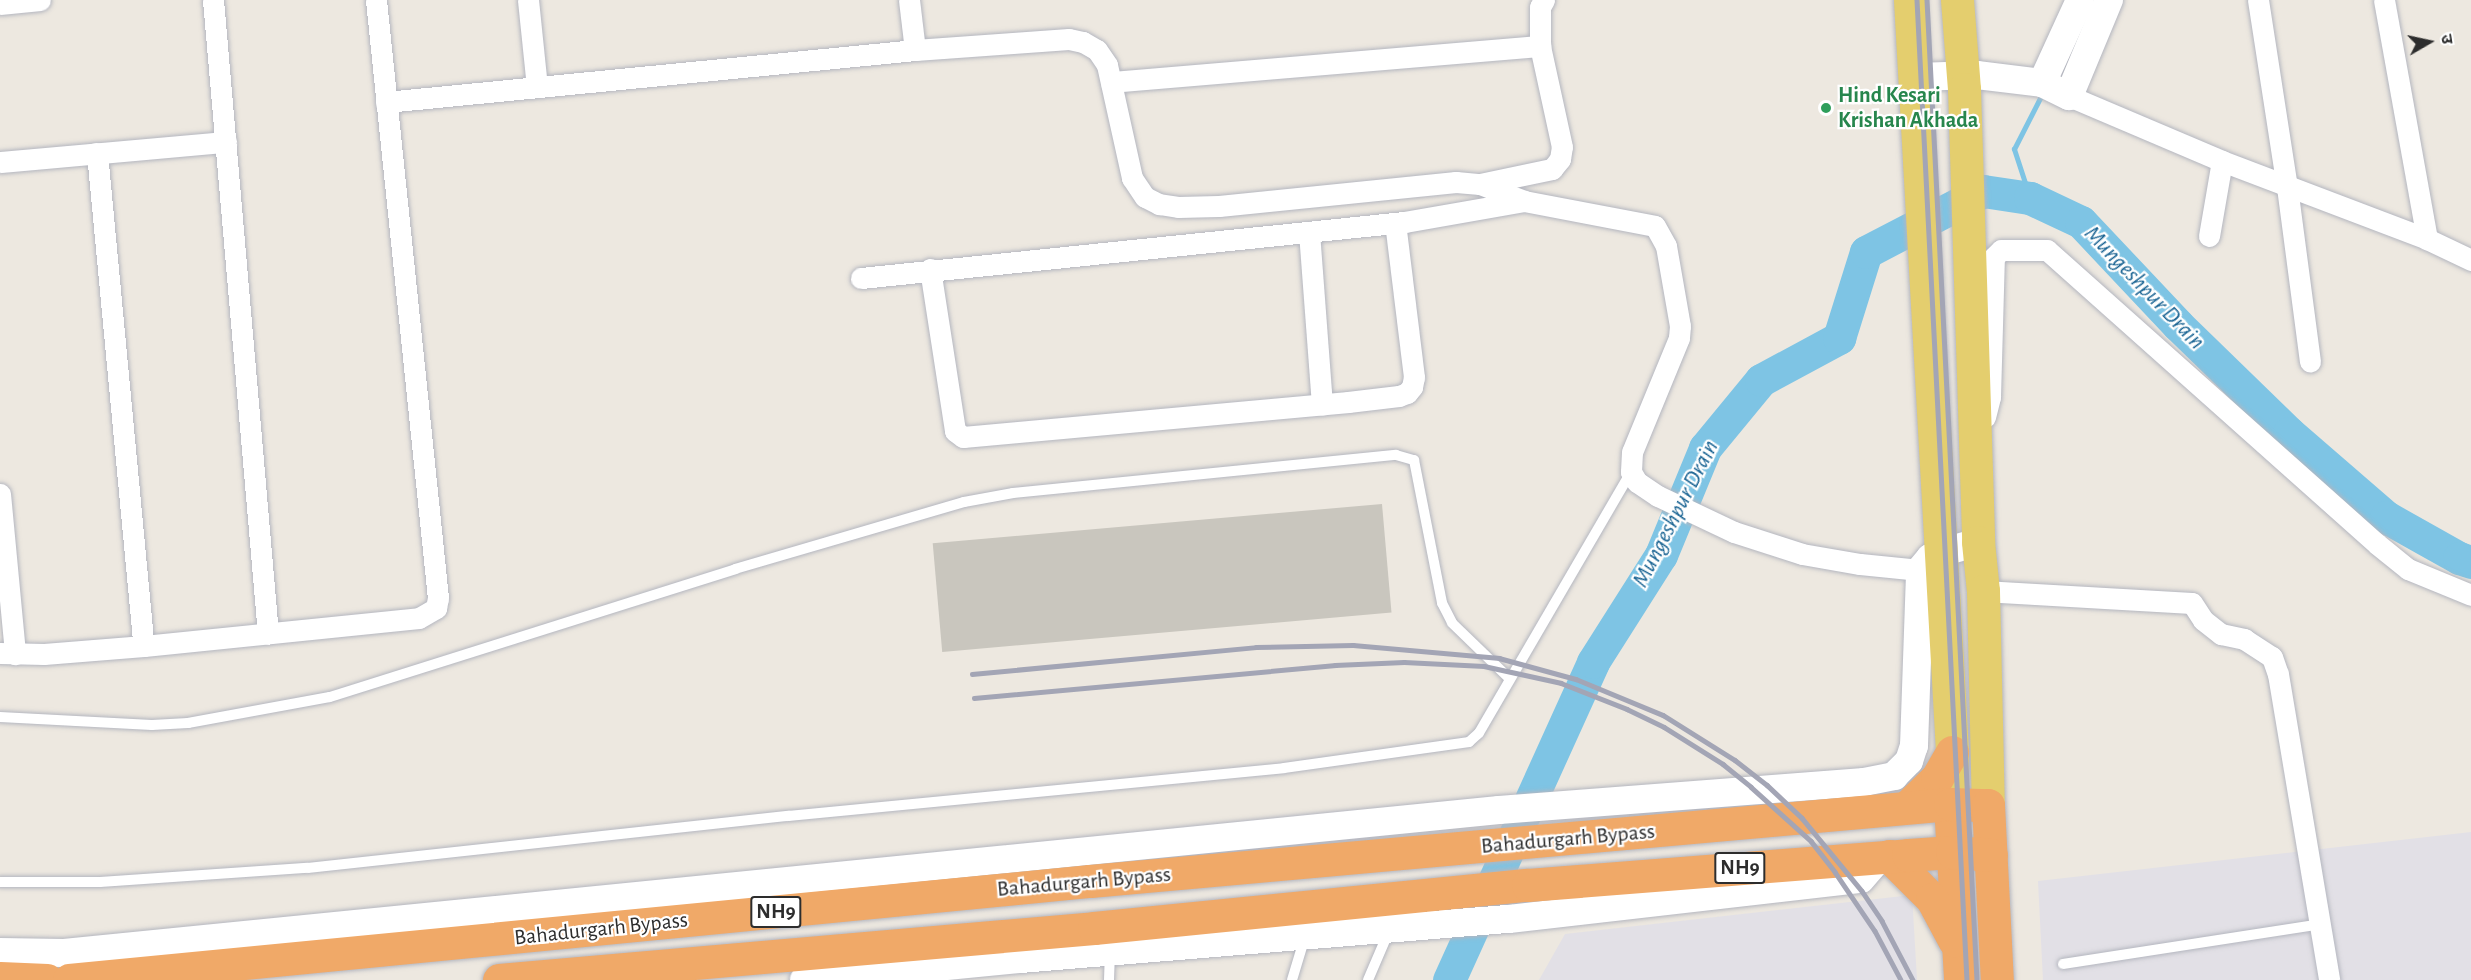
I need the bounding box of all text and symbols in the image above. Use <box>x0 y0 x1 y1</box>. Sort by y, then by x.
north arrow <box>2399 12 2459 72</box>
text: उ <box>2438 33 2455 45</box>
place label: Hind Kesari Krishan Akhada <box>1838 82 1978 134</box>
marker: Hind Kesari Krishan Akhada <box>1819 101 1833 115</box>
water label: Mungeshpur Drain <box>2078 220 2210 356</box>
water label: Mungeshpur Drain <box>1627 436 1725 592</box>
street label: Bahadurgarh Bypass <box>1480 818 1656 860</box>
road number: NH9 <box>1713 850 1767 886</box>
street label: Bahadurgarh Bypass <box>996 861 1172 903</box>
road number: NH9 <box>749 894 803 930</box>
street label: Bahadurgarh Bypass <box>513 907 689 951</box>

